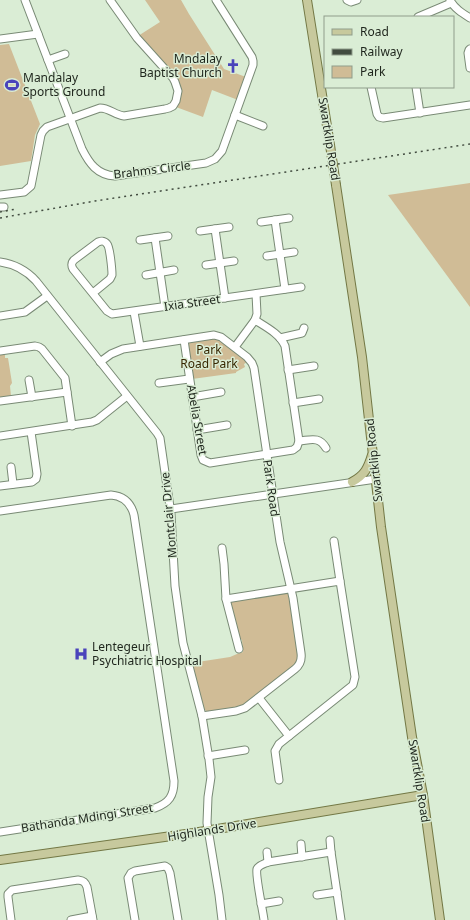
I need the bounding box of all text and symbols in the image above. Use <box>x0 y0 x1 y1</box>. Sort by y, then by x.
legend <box>324 16 454 88</box>
text: Road <box>360 23 389 40</box>
text: Railway <box>360 43 404 60</box>
place label: Mndalay Baptist Church <box>139 50 223 81</box>
church icon: Mndalay Baptist Church <box>225 58 241 74</box>
text: Park <box>360 63 386 80</box>
place label: Mandalay Sports Ground <box>23 69 105 100</box>
sports icon: Mandalay Sports Ground <box>4 77 20 93</box>
street label: Swartklip Road <box>315 96 344 182</box>
street label: Brahms Circle <box>112 156 192 183</box>
street label: Ixia Street <box>163 290 222 315</box>
park label: Park Road Park <box>180 341 238 372</box>
street label: Abelia Street <box>183 383 212 457</box>
street label: Swartklip Road <box>361 417 386 503</box>
street label: Park Road <box>259 458 284 517</box>
street label: Montclair Drive <box>156 471 181 559</box>
place label: Lentegeur Psychiatric Hospital <box>92 638 202 669</box>
hospital icon: Lentegeur Psychiatric Hospital <box>73 646 89 662</box>
street label: Swartklip Road <box>405 738 434 824</box>
street label: Bathanda Mdingi Street <box>20 799 155 836</box>
street label: Highlands Drive <box>166 814 258 845</box>

